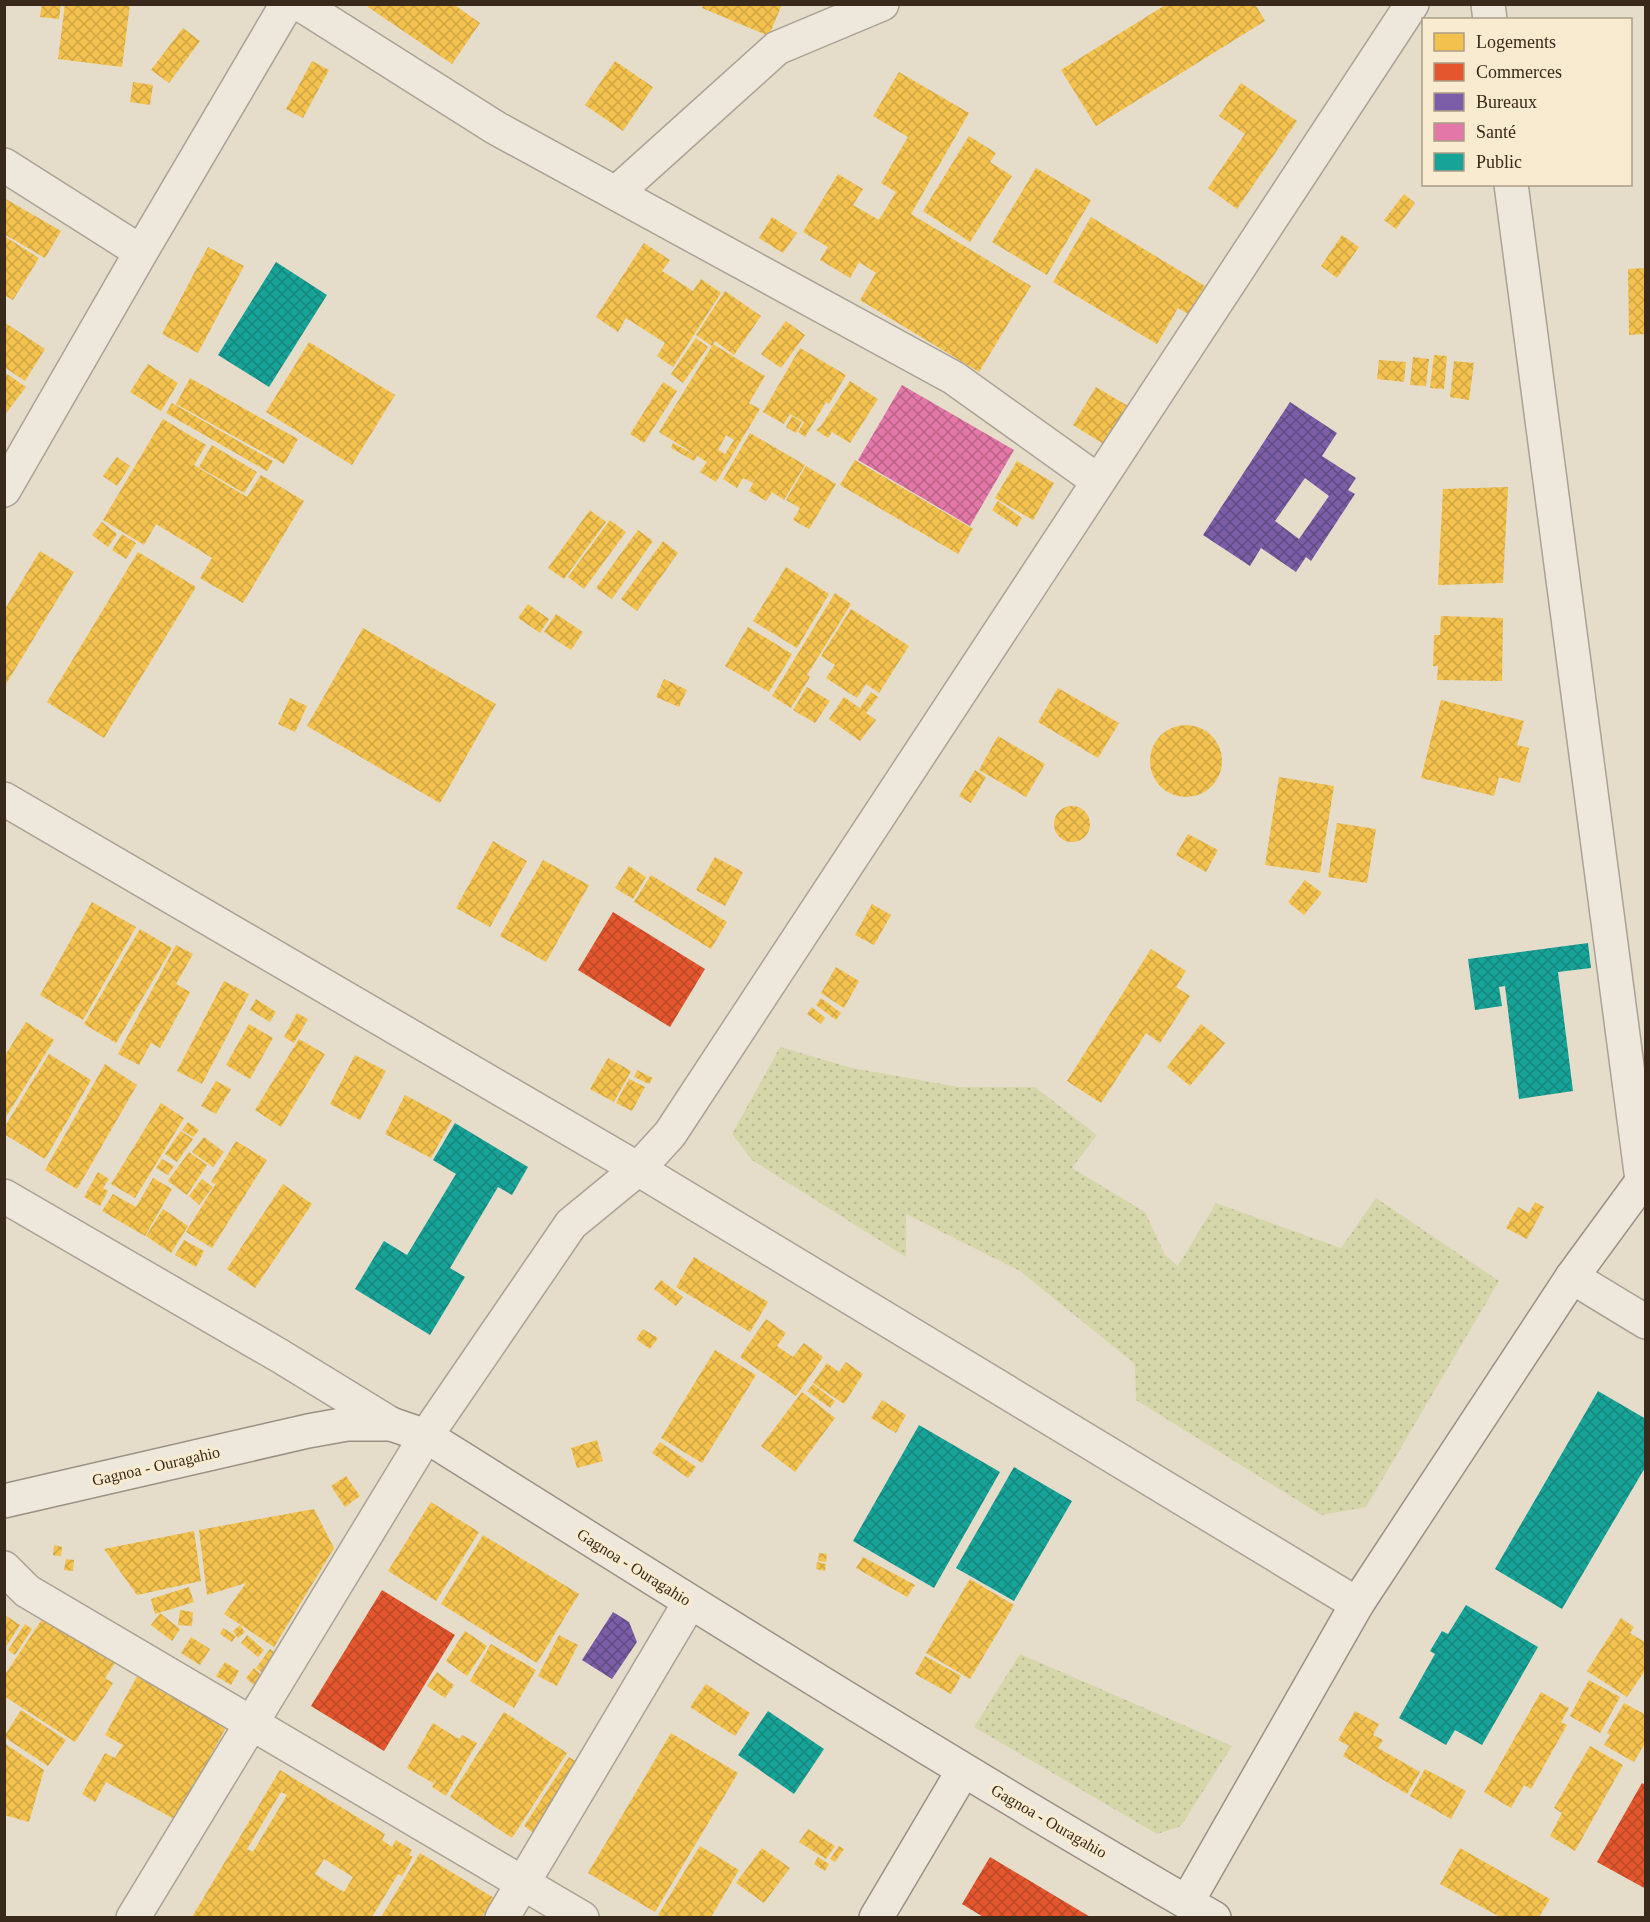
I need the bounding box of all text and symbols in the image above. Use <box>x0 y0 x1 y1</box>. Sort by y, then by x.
legend <box>1422 18 1632 186</box>
text: Logements <box>1476 32 1556 52</box>
text: Commerces <box>1476 62 1562 82</box>
text: Bureaux <box>1476 92 1537 112</box>
text: Santé <box>1476 122 1516 142</box>
text: Public <box>1476 152 1522 172</box>
street label: Gagnoa - Ouragahio <box>90 1443 222 1490</box>
street label: Gagnoa - Ouragahio <box>574 1525 694 1610</box>
street label: Gagnoa - Ouragahio <box>988 1781 1110 1862</box>

